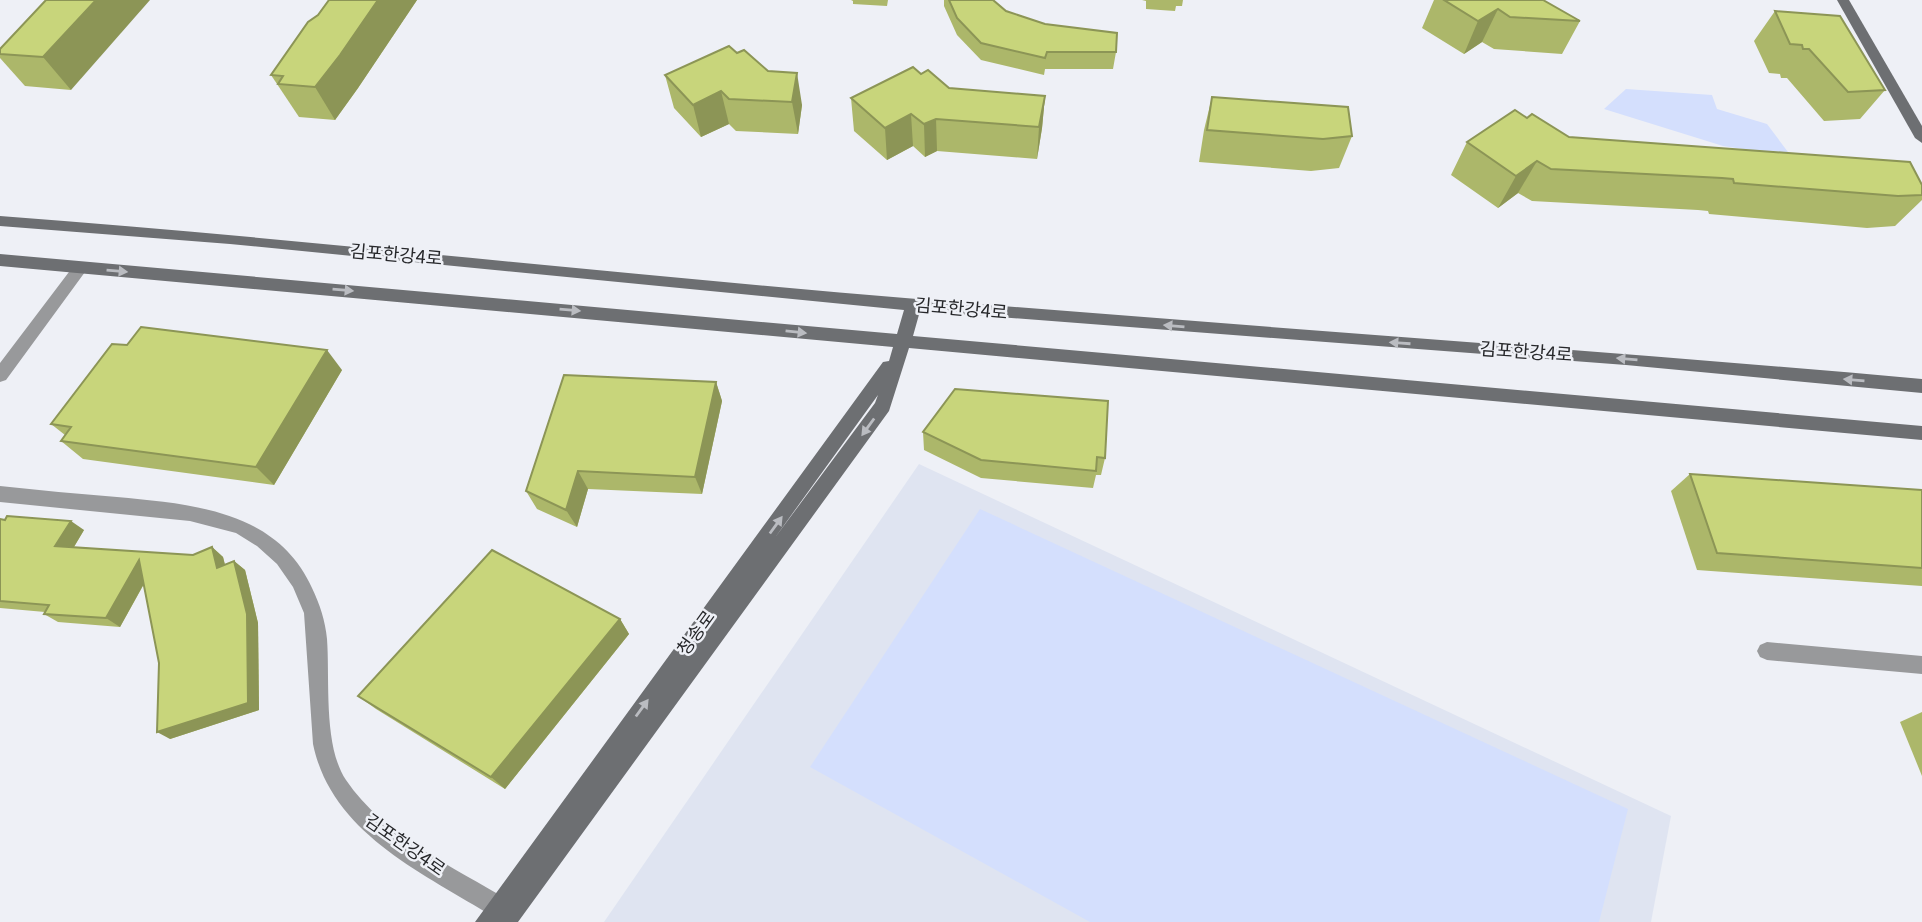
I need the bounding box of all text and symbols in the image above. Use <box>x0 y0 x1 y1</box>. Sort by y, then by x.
street label: 김포한강4로 <box>349 236 444 270</box>
one-way arrow <box>106 266 128 277</box>
one-way arrow <box>333 285 355 296</box>
street label: 김포한강4로 <box>914 290 1009 324</box>
one-way arrow <box>559 305 581 316</box>
one-way arrow <box>1162 320 1184 331</box>
one-way arrow <box>786 327 808 338</box>
street label: 김포한강4로 <box>1479 334 1573 366</box>
one-way arrow <box>1389 338 1411 349</box>
one-way arrow <box>1616 354 1638 365</box>
one-way arrow <box>1843 374 1865 385</box>
one-way arrow <box>860 418 875 436</box>
one-way arrow <box>769 516 783 534</box>
street label: 청송로 <box>669 604 720 660</box>
one-way arrow <box>634 699 648 717</box>
street label: 김포한강4로 <box>361 806 452 881</box>

